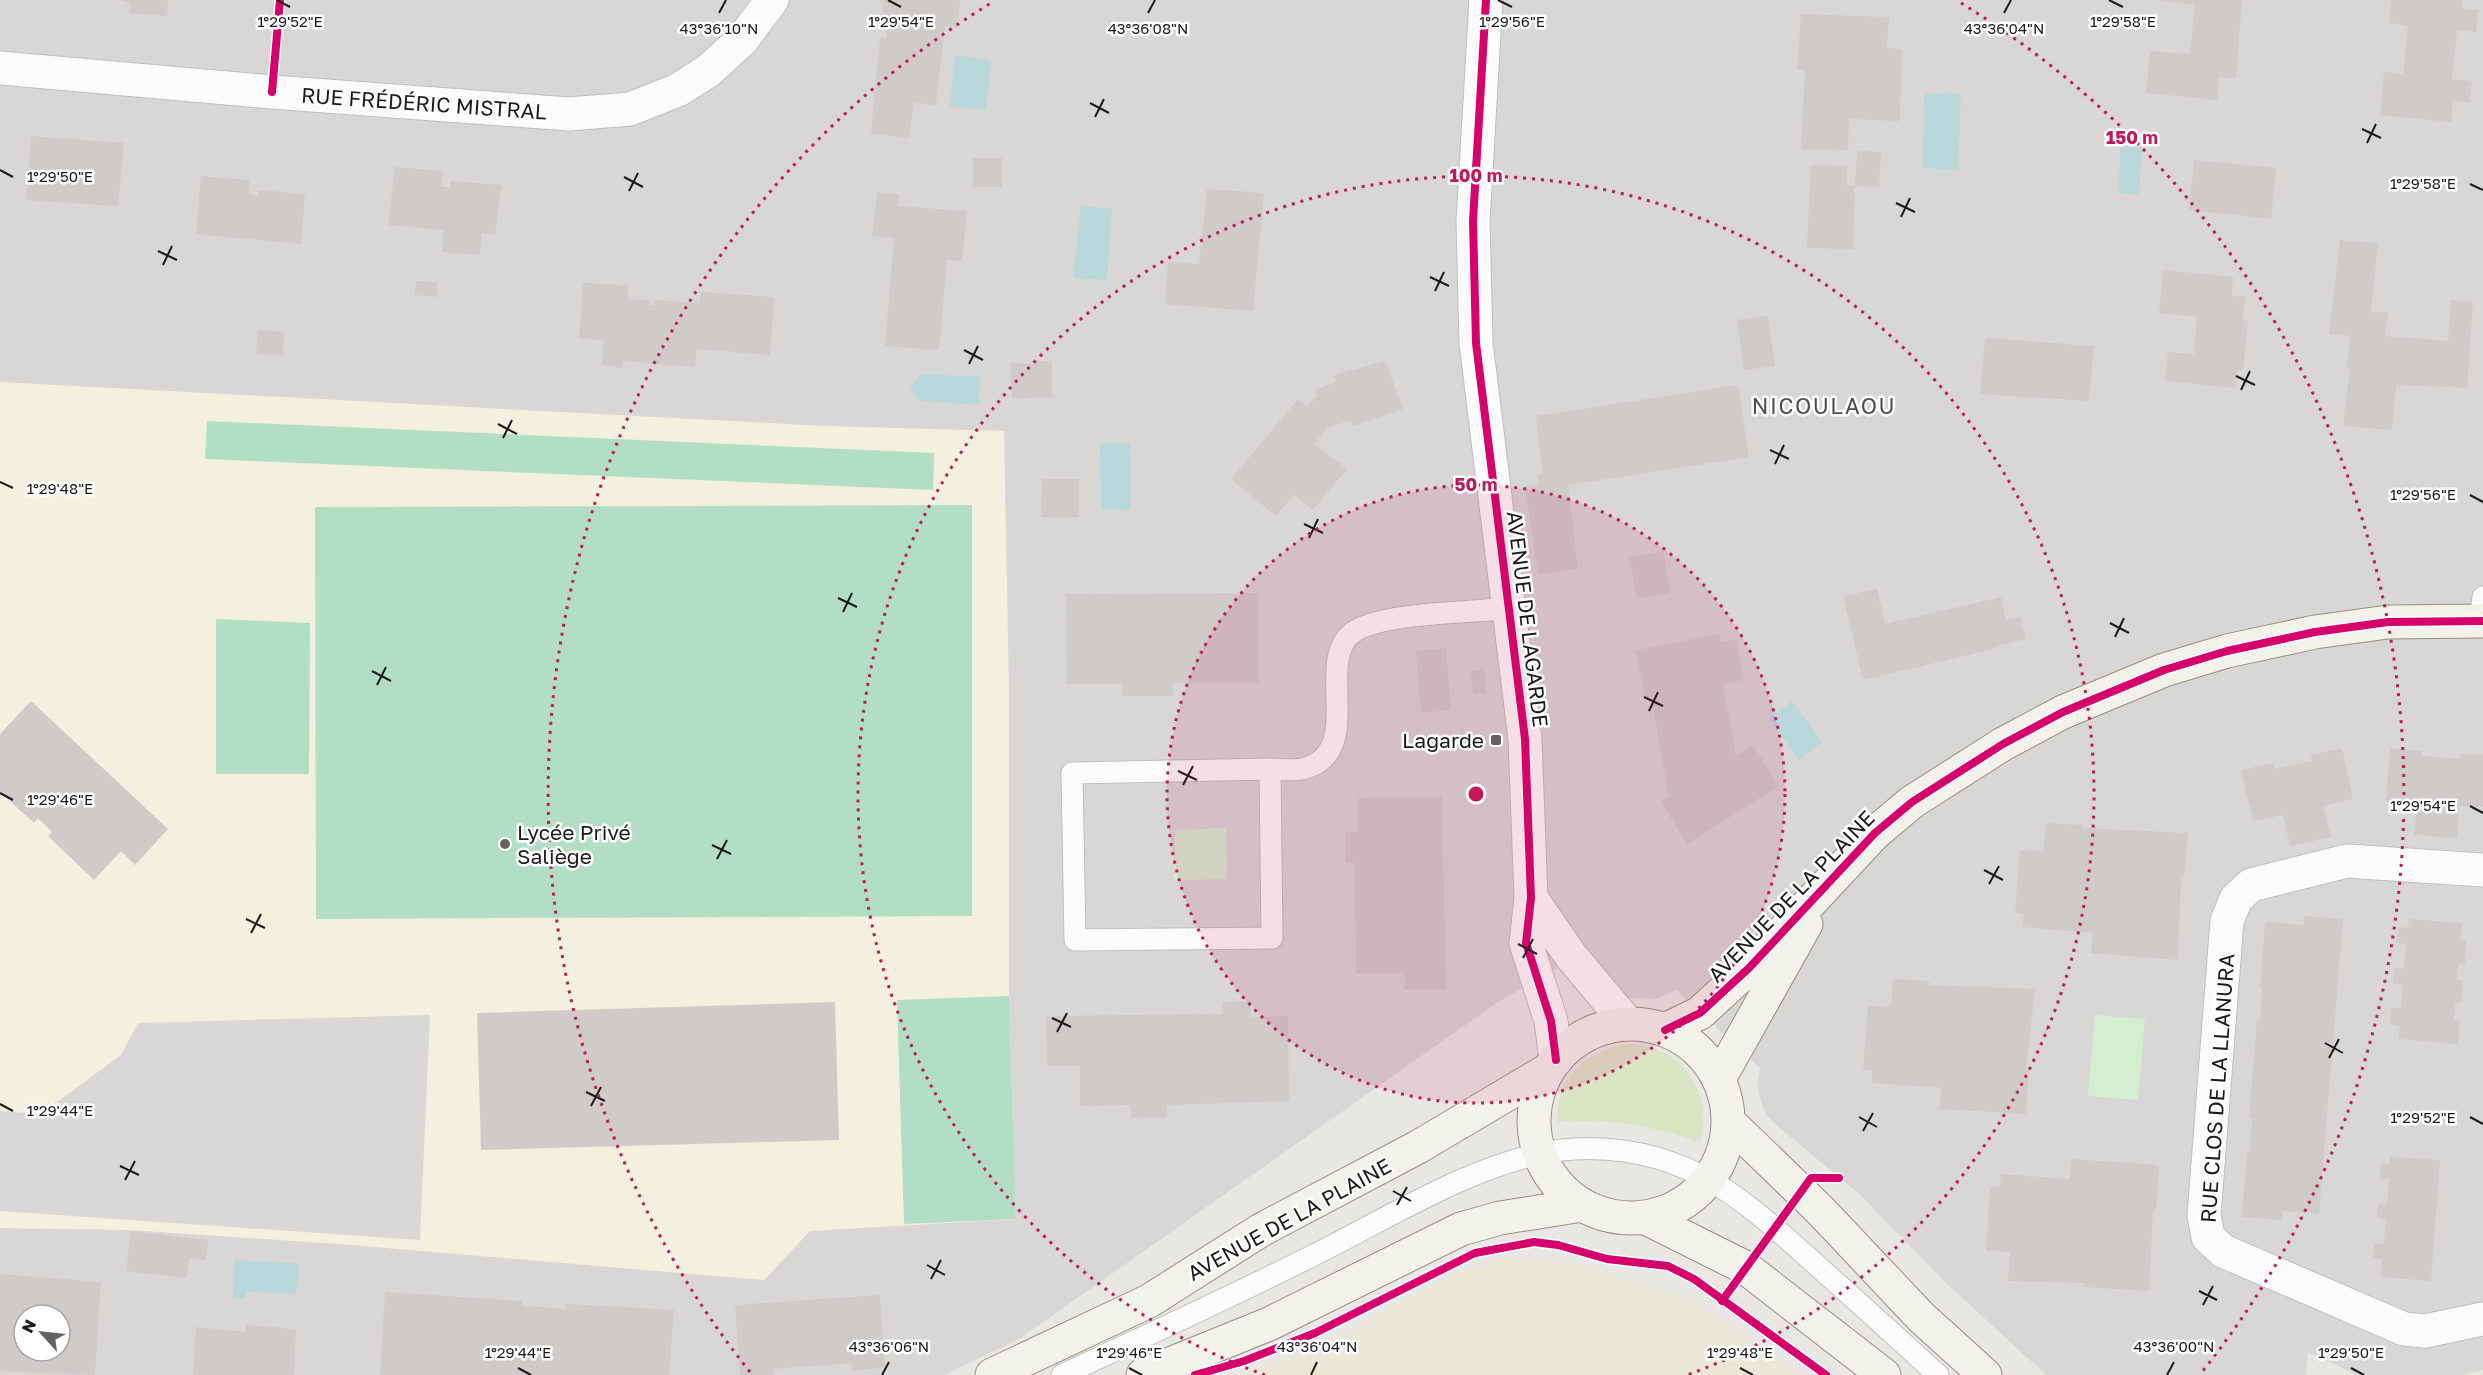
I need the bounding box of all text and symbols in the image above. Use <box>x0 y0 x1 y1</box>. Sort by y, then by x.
text: 1°29'52"E <box>257 12 323 30</box>
text: 1°29'54"E <box>868 12 934 30</box>
text: 1°29'56"E <box>1479 12 1545 30</box>
text: 1°29'58"E <box>2090 12 2156 30</box>
text: 43°36'10"N <box>680 19 758 37</box>
text: 43°36'08"N <box>1108 19 1188 37</box>
text: 43°36'04"N <box>1964 19 2044 37</box>
street label: RUE FRÉDÉRIC MISTRAL <box>300 81 548 125</box>
text: 150 m <box>2106 126 2158 148</box>
text: 100 m <box>1450 164 1502 186</box>
text: 1°29'50"E <box>27 167 93 185</box>
text: 1°29'58"E <box>2390 174 2456 192</box>
district label: NICOULAOU <box>1752 392 1896 419</box>
text: 50 m <box>1455 473 1497 495</box>
text: 1°29'48"E <box>27 479 93 497</box>
text: 1°29'56"E <box>2390 485 2456 503</box>
street label: AVENUE DE LAGARDE <box>1502 509 1554 729</box>
place label: Lagarde <box>1402 727 1484 753</box>
marker: Lagarde <box>1489 733 1503 747</box>
centre of rings <box>1466 784 1486 804</box>
text: 1°29'46"E <box>27 790 93 808</box>
text: 1°29'54"E <box>2390 796 2456 814</box>
street label: AVENUE DE LA PLAINE <box>1702 805 1880 987</box>
place label: Lycée Privé Saliège <box>517 819 631 869</box>
marker: Lycée Privé Saliège <box>498 837 512 851</box>
street label: RUE CLOS DE LA LLANURA <box>2195 952 2239 1224</box>
text: 1°29'44"E <box>27 1101 93 1119</box>
text: 1°29'52"E <box>2390 1108 2456 1126</box>
street label: AVENUE DE LA PLAINE <box>1183 1152 1395 1286</box>
north arrow <box>12 1303 72 1363</box>
text: N <box>17 1316 40 1336</box>
text: 43°36'06"N <box>849 1337 929 1355</box>
text: 43°36'04"N <box>1277 1337 1357 1355</box>
text: 43°36'00"N <box>2134 1337 2214 1355</box>
text: 1°29'44"E <box>485 1343 551 1361</box>
text: 1°29'46"E <box>1096 1343 1162 1361</box>
text: 1°29'48"E <box>1707 1343 1773 1361</box>
text: 1°29'50"E <box>2318 1343 2384 1361</box>

